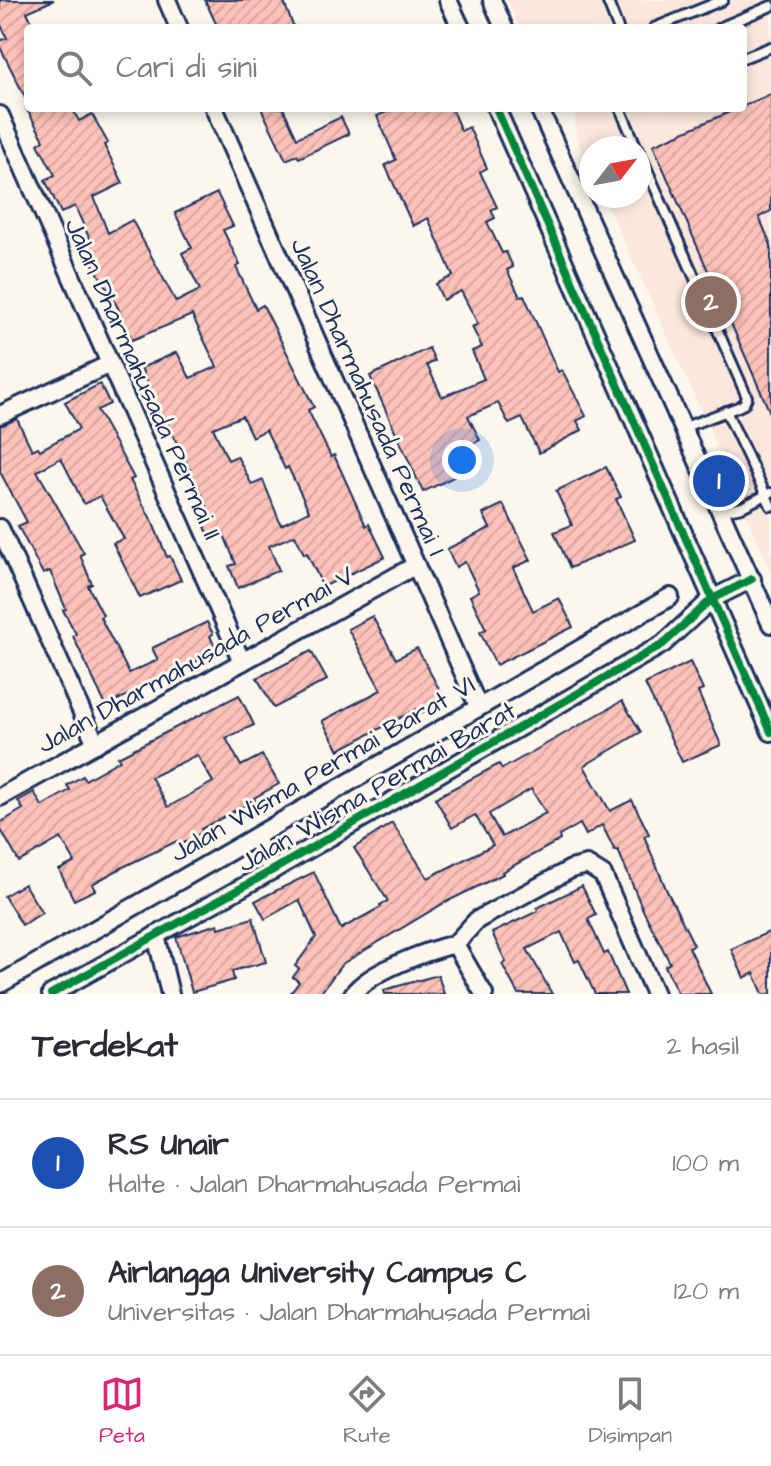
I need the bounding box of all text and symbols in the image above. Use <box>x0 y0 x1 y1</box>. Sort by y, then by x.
search box <box>24 24 747 112</box>
icon: search <box>52 46 96 90</box>
text: Cari di sini <box>116 47 257 89</box>
north arrow <box>579 136 651 208</box>
street label: Jalan Dharmahusada Permai II <box>56 212 230 546</box>
street label: Jalan Dharmahusada Permai I <box>281 232 455 562</box>
pin: 2 <box>685 272 737 332</box>
your location <box>442 440 482 480</box>
pin: 1 <box>693 451 745 511</box>
street label: Jalan Dharmahusada Permai V <box>31 558 361 762</box>
street label: Jalan Wisma Permai Barat VI <box>165 669 481 869</box>
street label: Jalan Wisma Permai Barat <box>233 695 521 879</box>
text: Terdekat <box>32 1022 178 1070</box>
text: 2 hasil <box>667 1028 739 1064</box>
text: RS Unair <box>108 1124 229 1166</box>
text: 1 <box>56 1145 60 1181</box>
text: 100 m <box>672 1145 739 1181</box>
text: Halte · Jalan Dharmahusada Permai <box>108 1166 520 1202</box>
text: Airlangga University Campus C <box>108 1252 527 1294</box>
text: 2 <box>51 1273 65 1309</box>
text: 120 m <box>674 1273 739 1309</box>
text: Universitas · Jalan Dharmahusada Permai <box>108 1294 590 1330</box>
tab: Peta <box>99 1372 145 1451</box>
tab: Rute <box>343 1372 391 1451</box>
tab: Disimpan <box>588 1372 672 1451</box>

